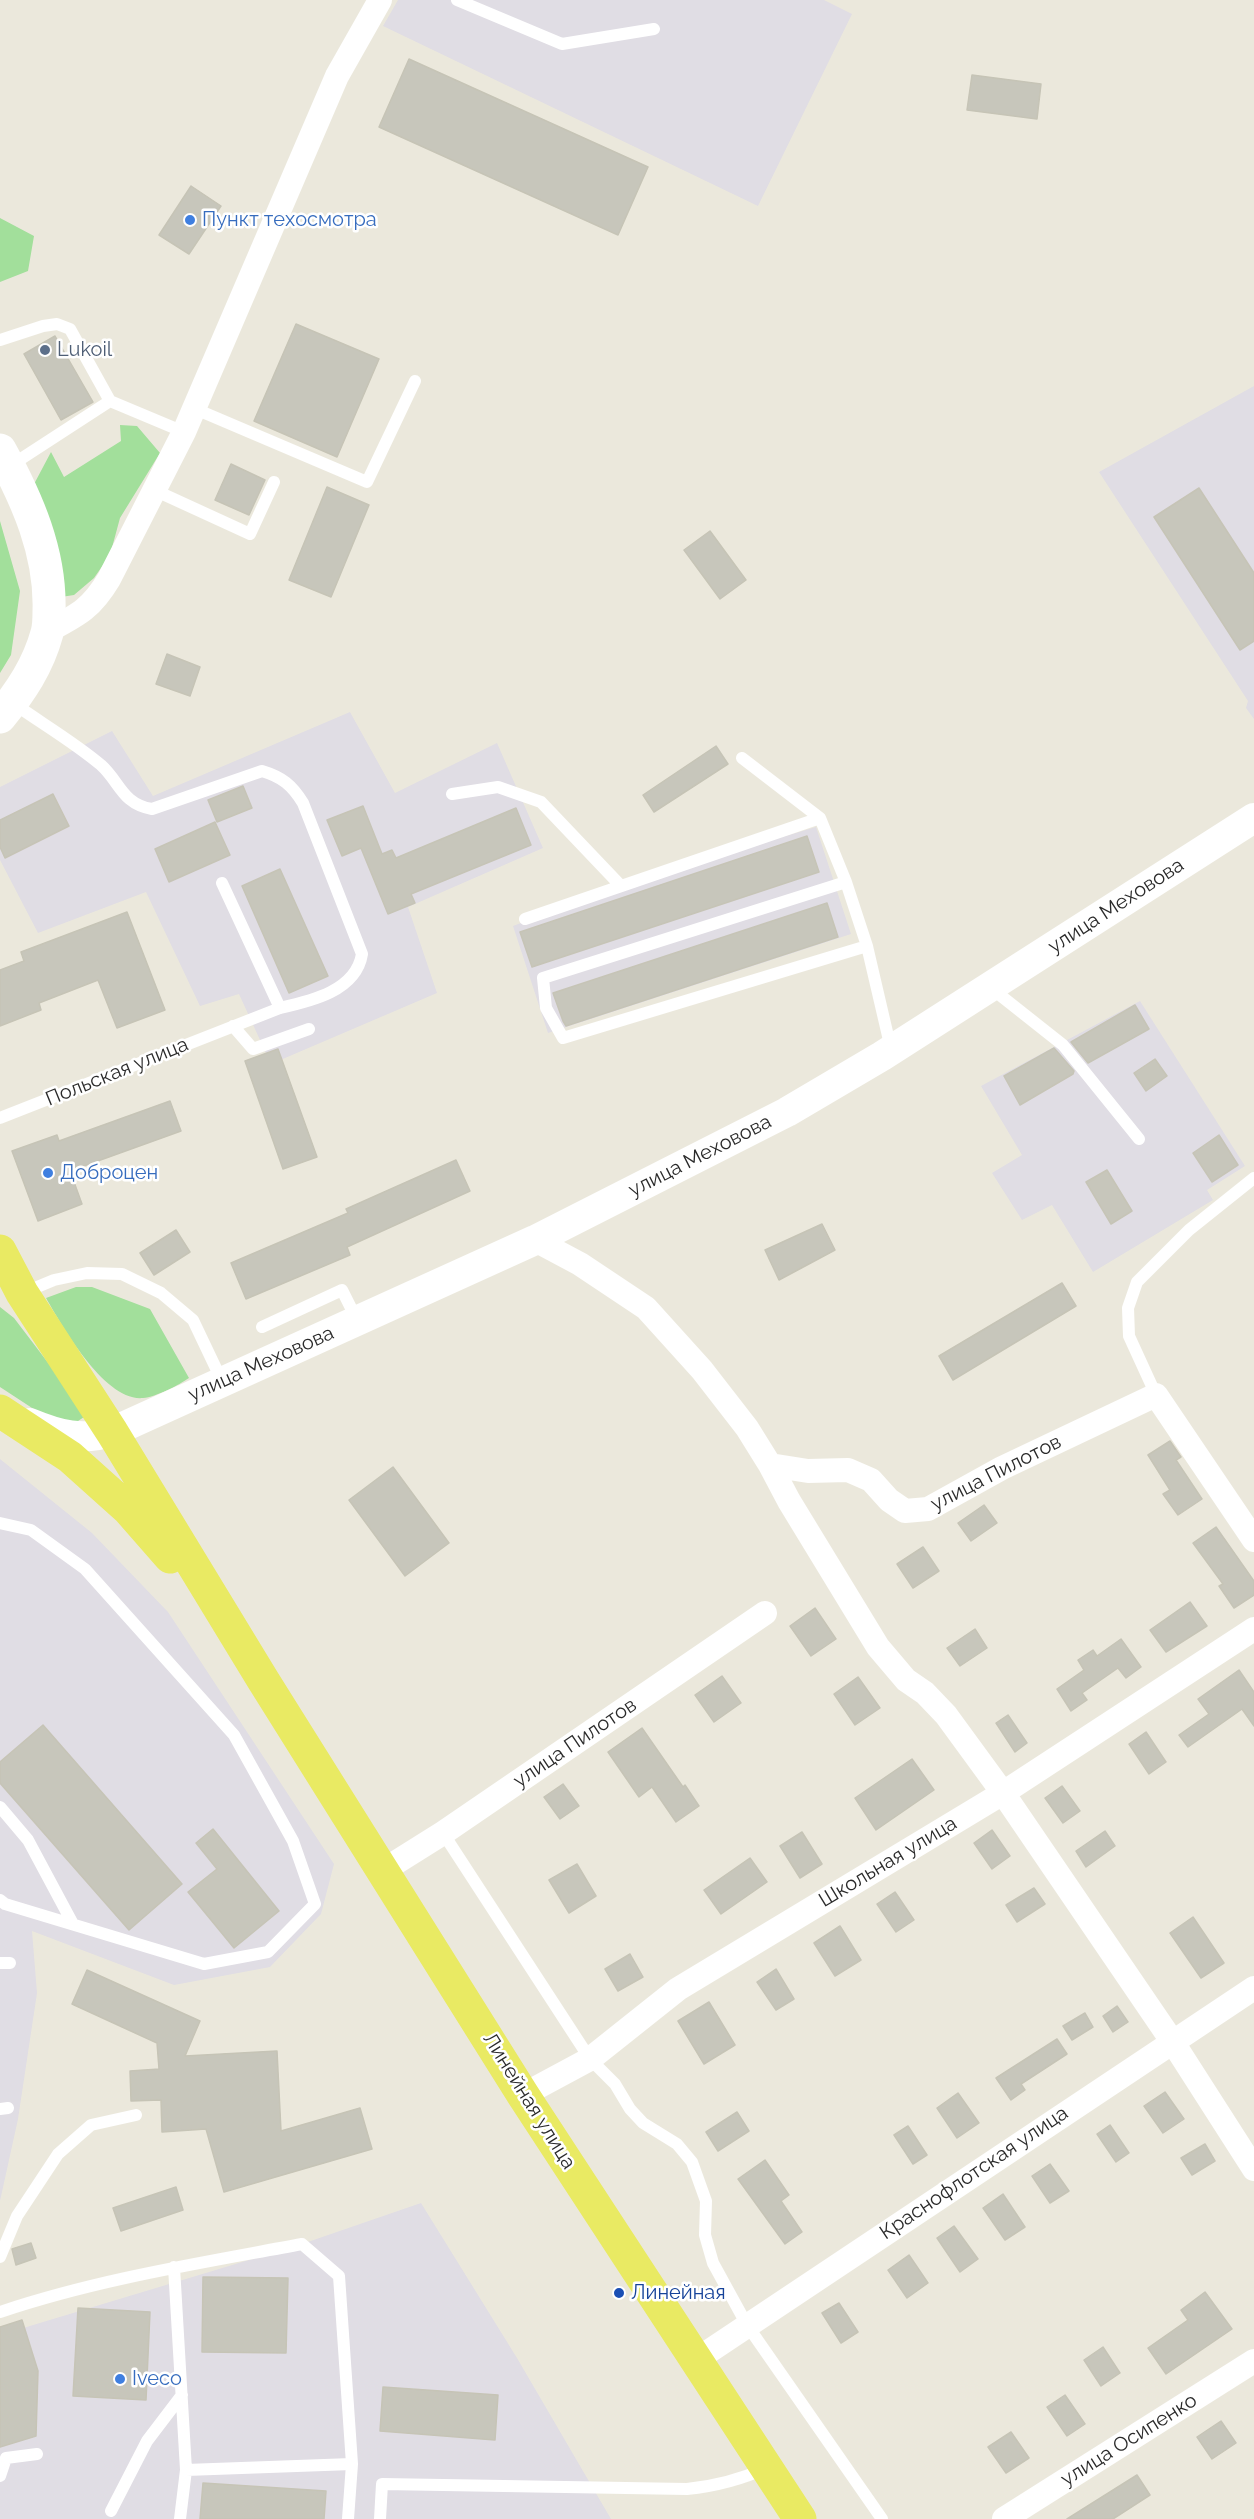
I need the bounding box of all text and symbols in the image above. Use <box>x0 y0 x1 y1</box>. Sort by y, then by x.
place label: Пункт техосмотра <box>202 208 377 232</box>
marker: Пункт техосмотра <box>183 213 197 227</box>
place label: Lukoil <box>57 338 112 362</box>
marker: Lukoil <box>38 343 52 357</box>
street label: улица Меховова <box>1044 853 1188 959</box>
street label: Польская улица <box>42 1032 192 1112</box>
street label: улица Меховова <box>625 1110 775 1202</box>
place label: Доброцен <box>60 1161 158 1185</box>
marker: Доброцен <box>41 1166 55 1180</box>
street label: улица Меховова <box>184 1321 338 1407</box>
street label: улица Пилотов <box>927 1430 1065 1516</box>
street label: улица Пилотов <box>509 1693 641 1793</box>
street label: Школьная улица <box>815 1811 961 1913</box>
street label: Линейная улица <box>477 2028 581 2174</box>
street label: Краснофлотская улица <box>875 2101 1073 2245</box>
place label: Линейная <box>631 2281 726 2305</box>
marker: Линейная <box>612 2286 626 2300</box>
place label: Iveco <box>132 2367 182 2391</box>
marker: Iveco <box>113 2372 127 2386</box>
street label: улица Осипенко <box>1056 2388 1202 2492</box>

